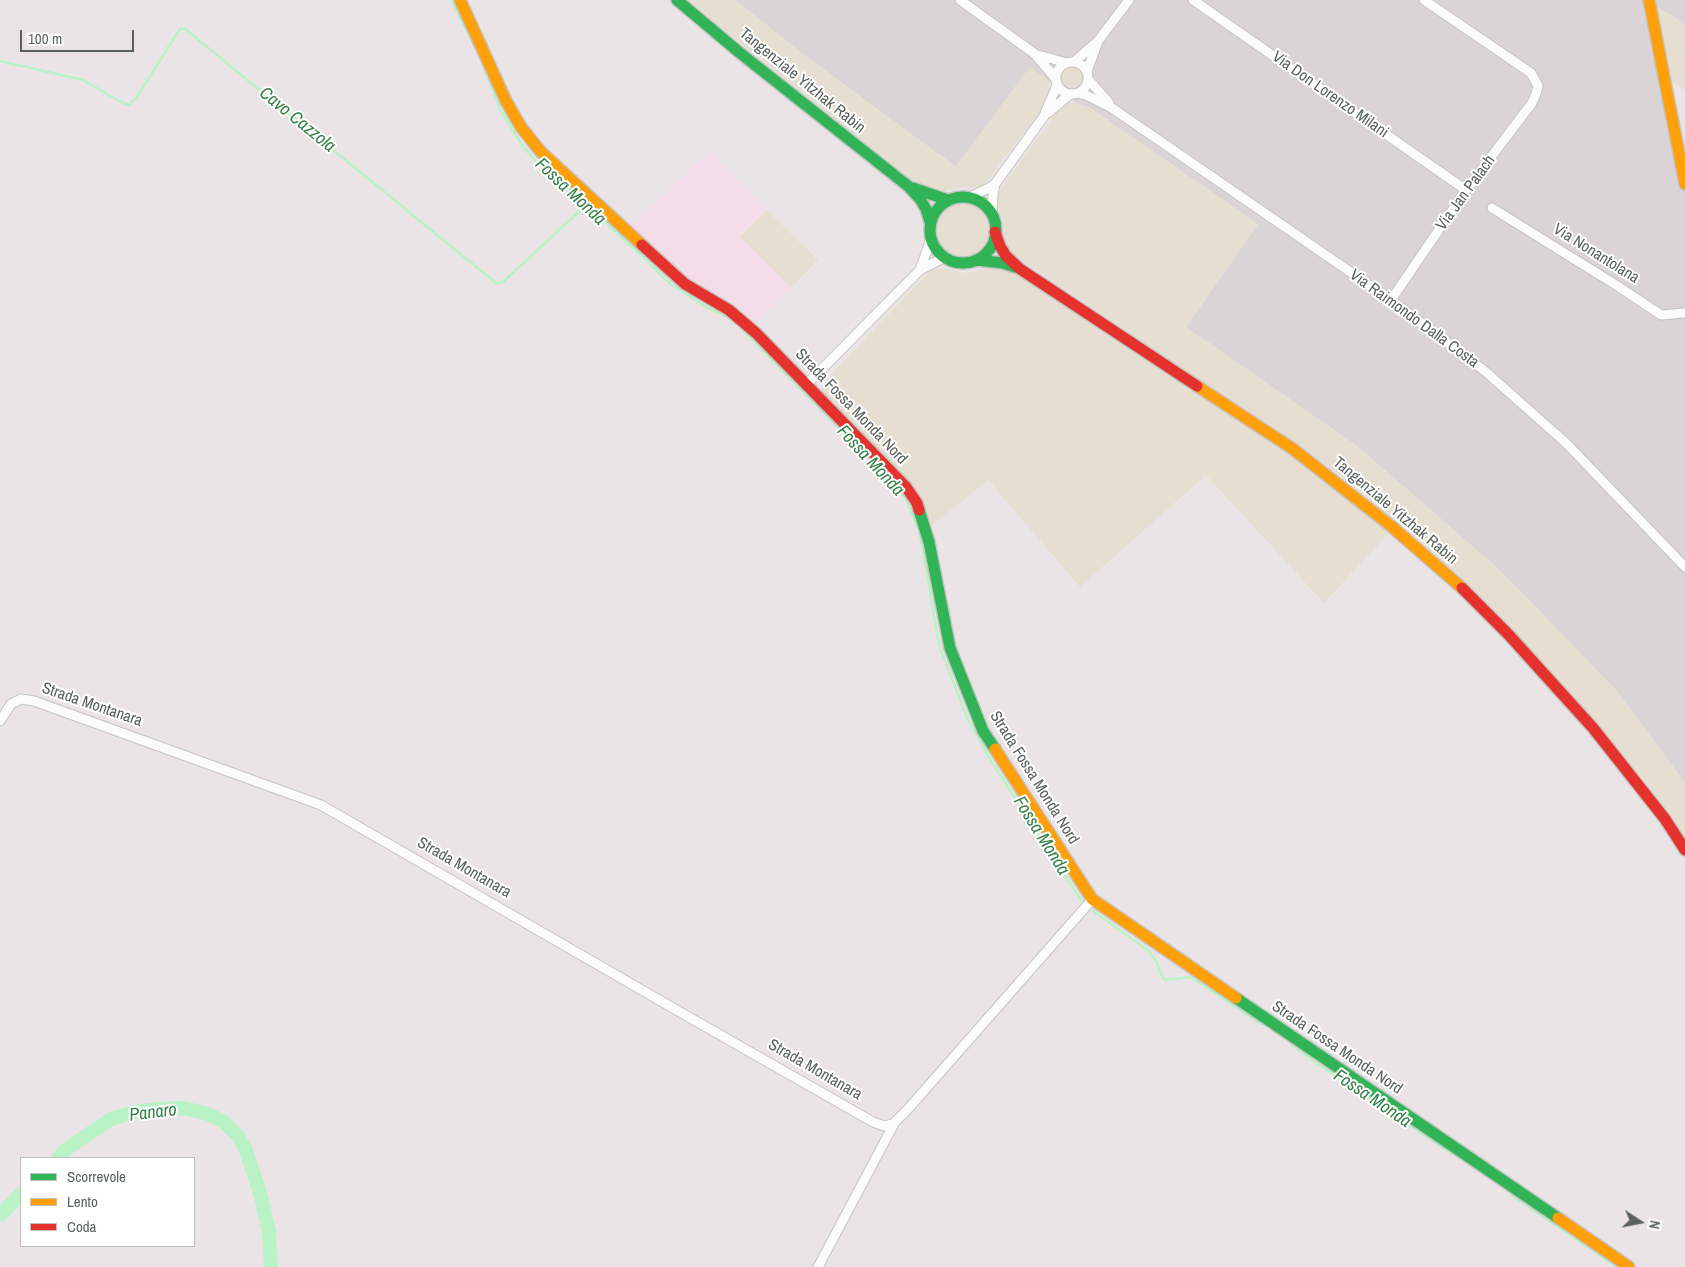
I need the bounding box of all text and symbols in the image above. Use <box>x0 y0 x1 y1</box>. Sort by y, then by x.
scale bar <box>22 20 136 52</box>
street label: Tangenziale Yitzhak Rabin <box>735 24 869 138</box>
text: 100 m <box>28 28 62 49</box>
street label: Via Don Lorenzo Milani <box>1268 48 1392 142</box>
water label: Cavo Cazzola <box>255 83 339 157</box>
street label: Via Jan Palach <box>1432 152 1500 234</box>
water label: Fossa Monda <box>530 154 610 230</box>
street label: Via Nonantolana <box>1550 220 1642 288</box>
street label: Via Raimondo Dalla Costa <box>1346 266 1482 372</box>
street label: Strada Fossa Monda Nord <box>791 345 911 469</box>
water label: Fossa Monda <box>832 421 908 501</box>
street label: Tangenziale Yitzhak Rabin <box>1329 453 1461 569</box>
street label: Strada Montanara <box>39 679 145 731</box>
street label: Strada Fossa Monda Nord <box>985 708 1083 848</box>
water label: Fossa Monda <box>1008 793 1074 879</box>
street label: Strada Montanara <box>414 833 514 903</box>
street label: Strada Fossa Monda Nord <box>1268 997 1406 1099</box>
street label: Strada Montanara <box>765 1035 865 1105</box>
water label: Fossa Monda <box>1329 1065 1415 1133</box>
water label: Panaro <box>128 1099 178 1127</box>
legend <box>20 1157 195 1247</box>
text: Scorrevole <box>67 1166 126 1187</box>
text: Lento <box>67 1191 98 1212</box>
north arrow <box>1615 1197 1665 1247</box>
text: Coda <box>67 1216 96 1237</box>
text: N <box>1645 1219 1664 1231</box>

